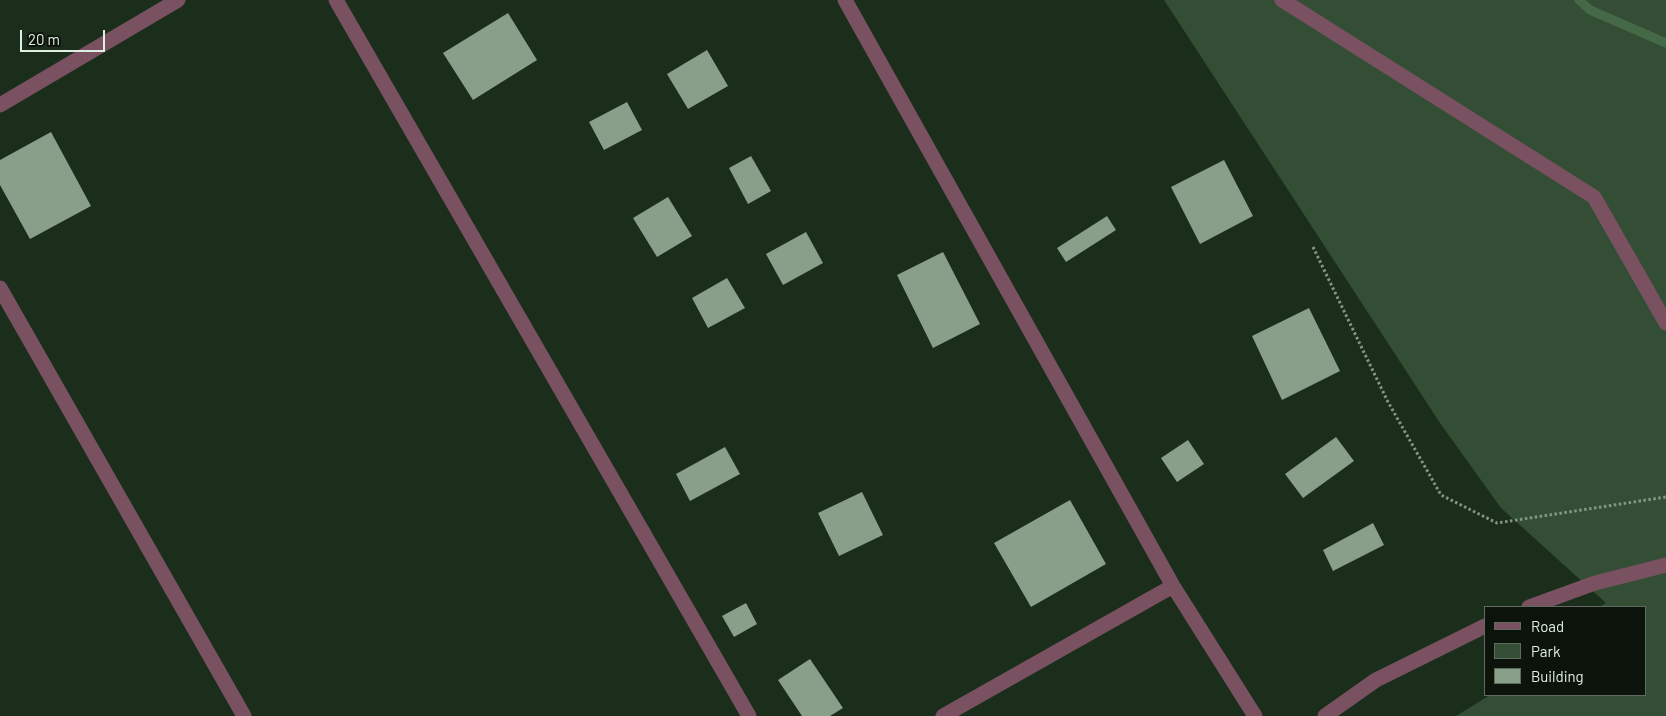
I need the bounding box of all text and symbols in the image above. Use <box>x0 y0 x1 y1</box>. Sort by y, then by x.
scale bar <box>22 20 108 52</box>
text: 20 m <box>28 30 60 48</box>
legend <box>1484 606 1646 696</box>
text: Road <box>1531 617 1564 635</box>
text: Park <box>1531 642 1560 660</box>
text: Building <box>1531 667 1584 685</box>

